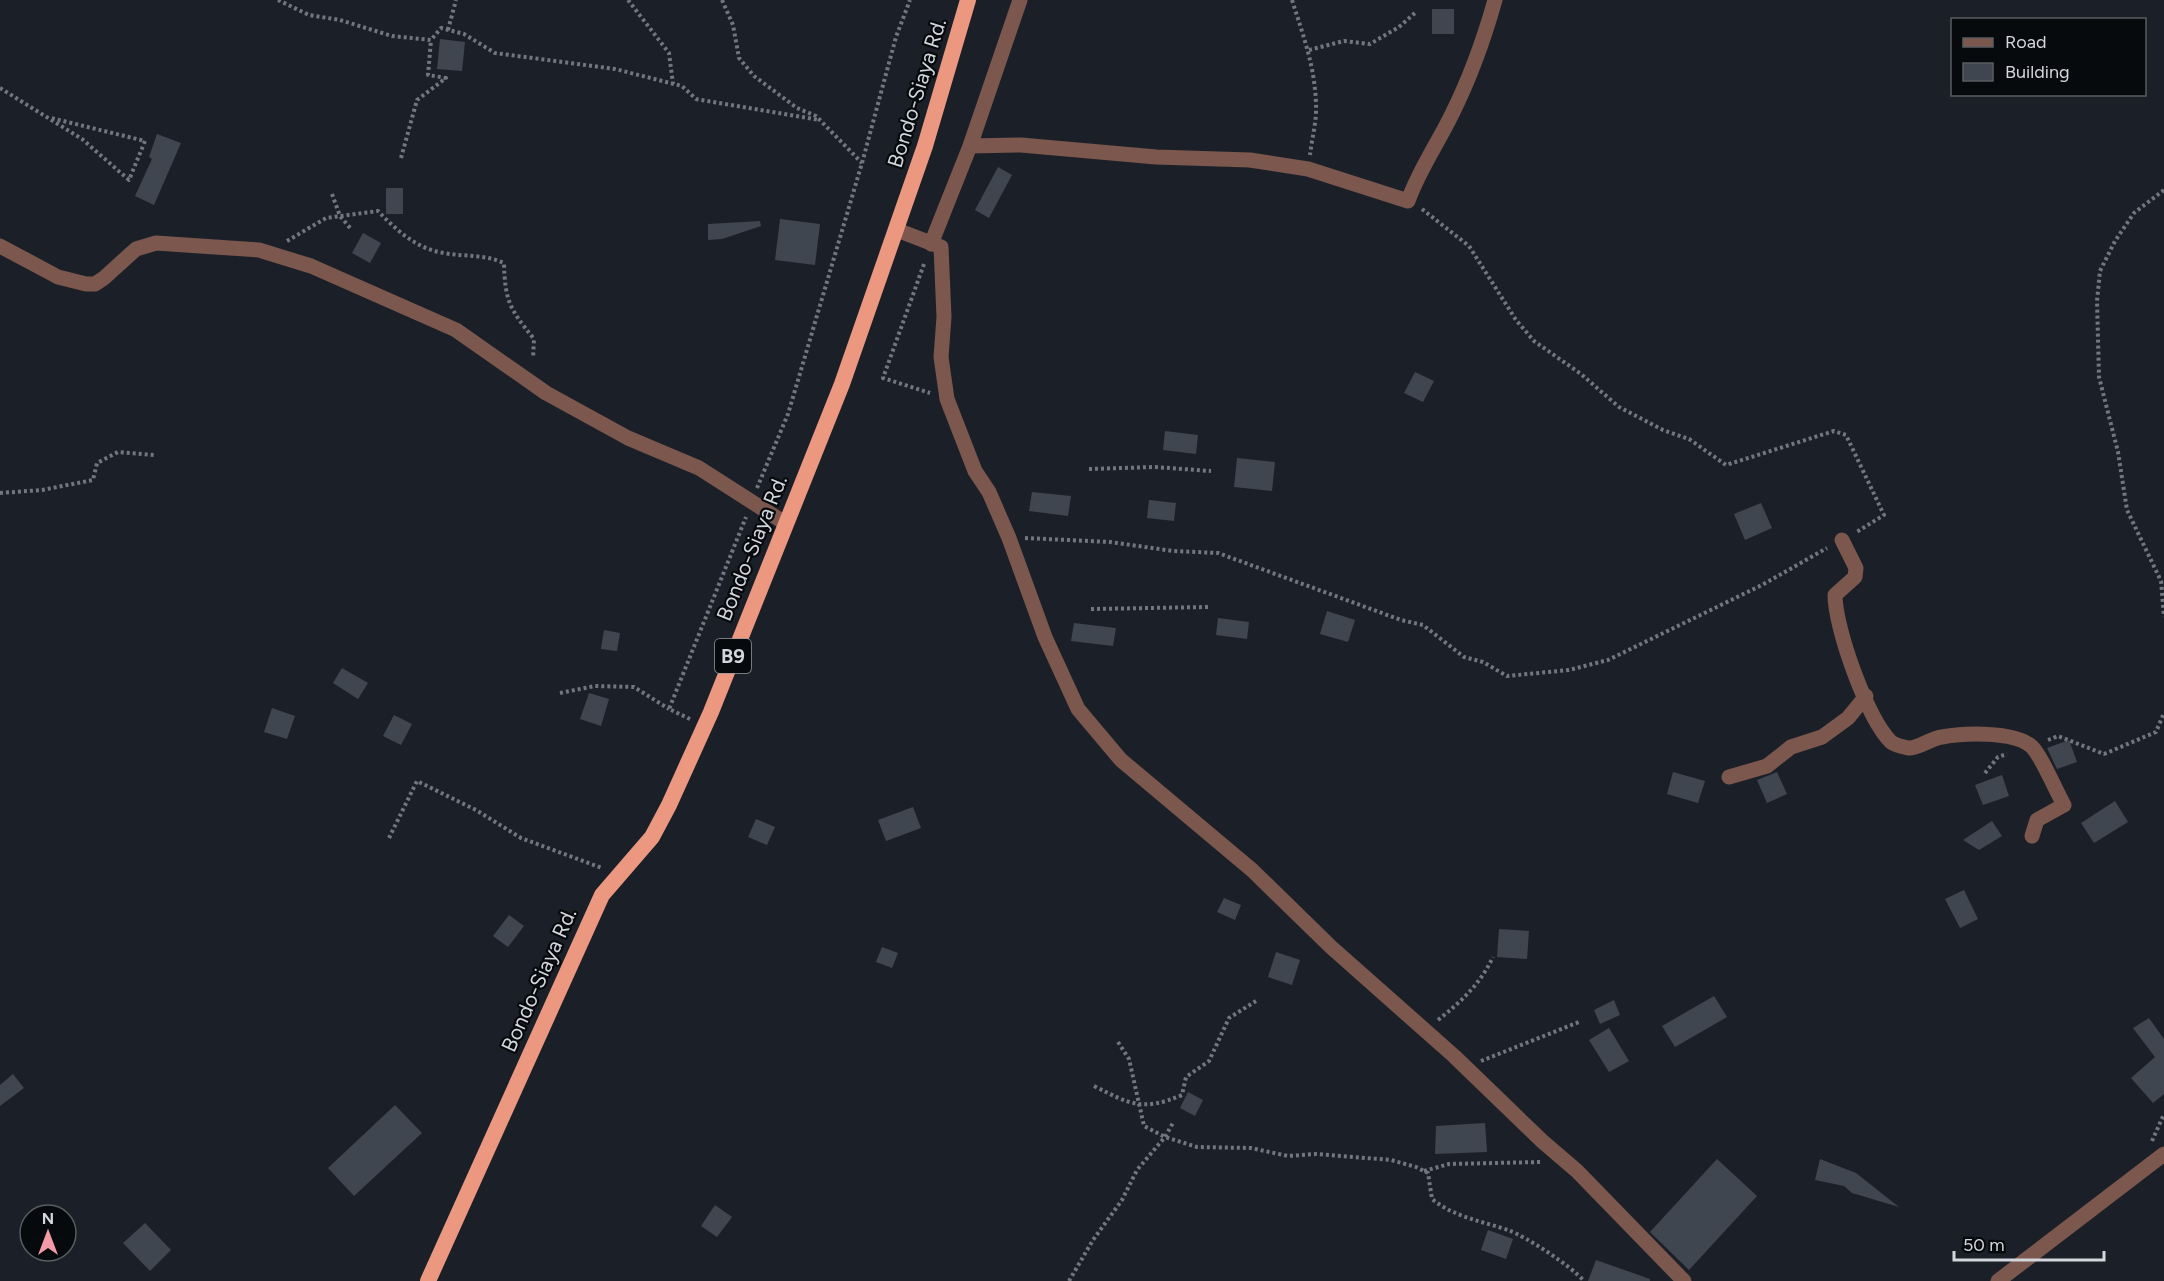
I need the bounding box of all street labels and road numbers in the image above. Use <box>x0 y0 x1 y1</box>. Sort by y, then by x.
street label: Bondo-Siaya Rd. <box>882 15 951 171</box>
street label: Bondo-Siaya Rd. <box>711 471 792 624</box>
road number: B9 <box>715 639 751 673</box>
street label: Bondo-Siaya Rd. <box>496 904 581 1056</box>

